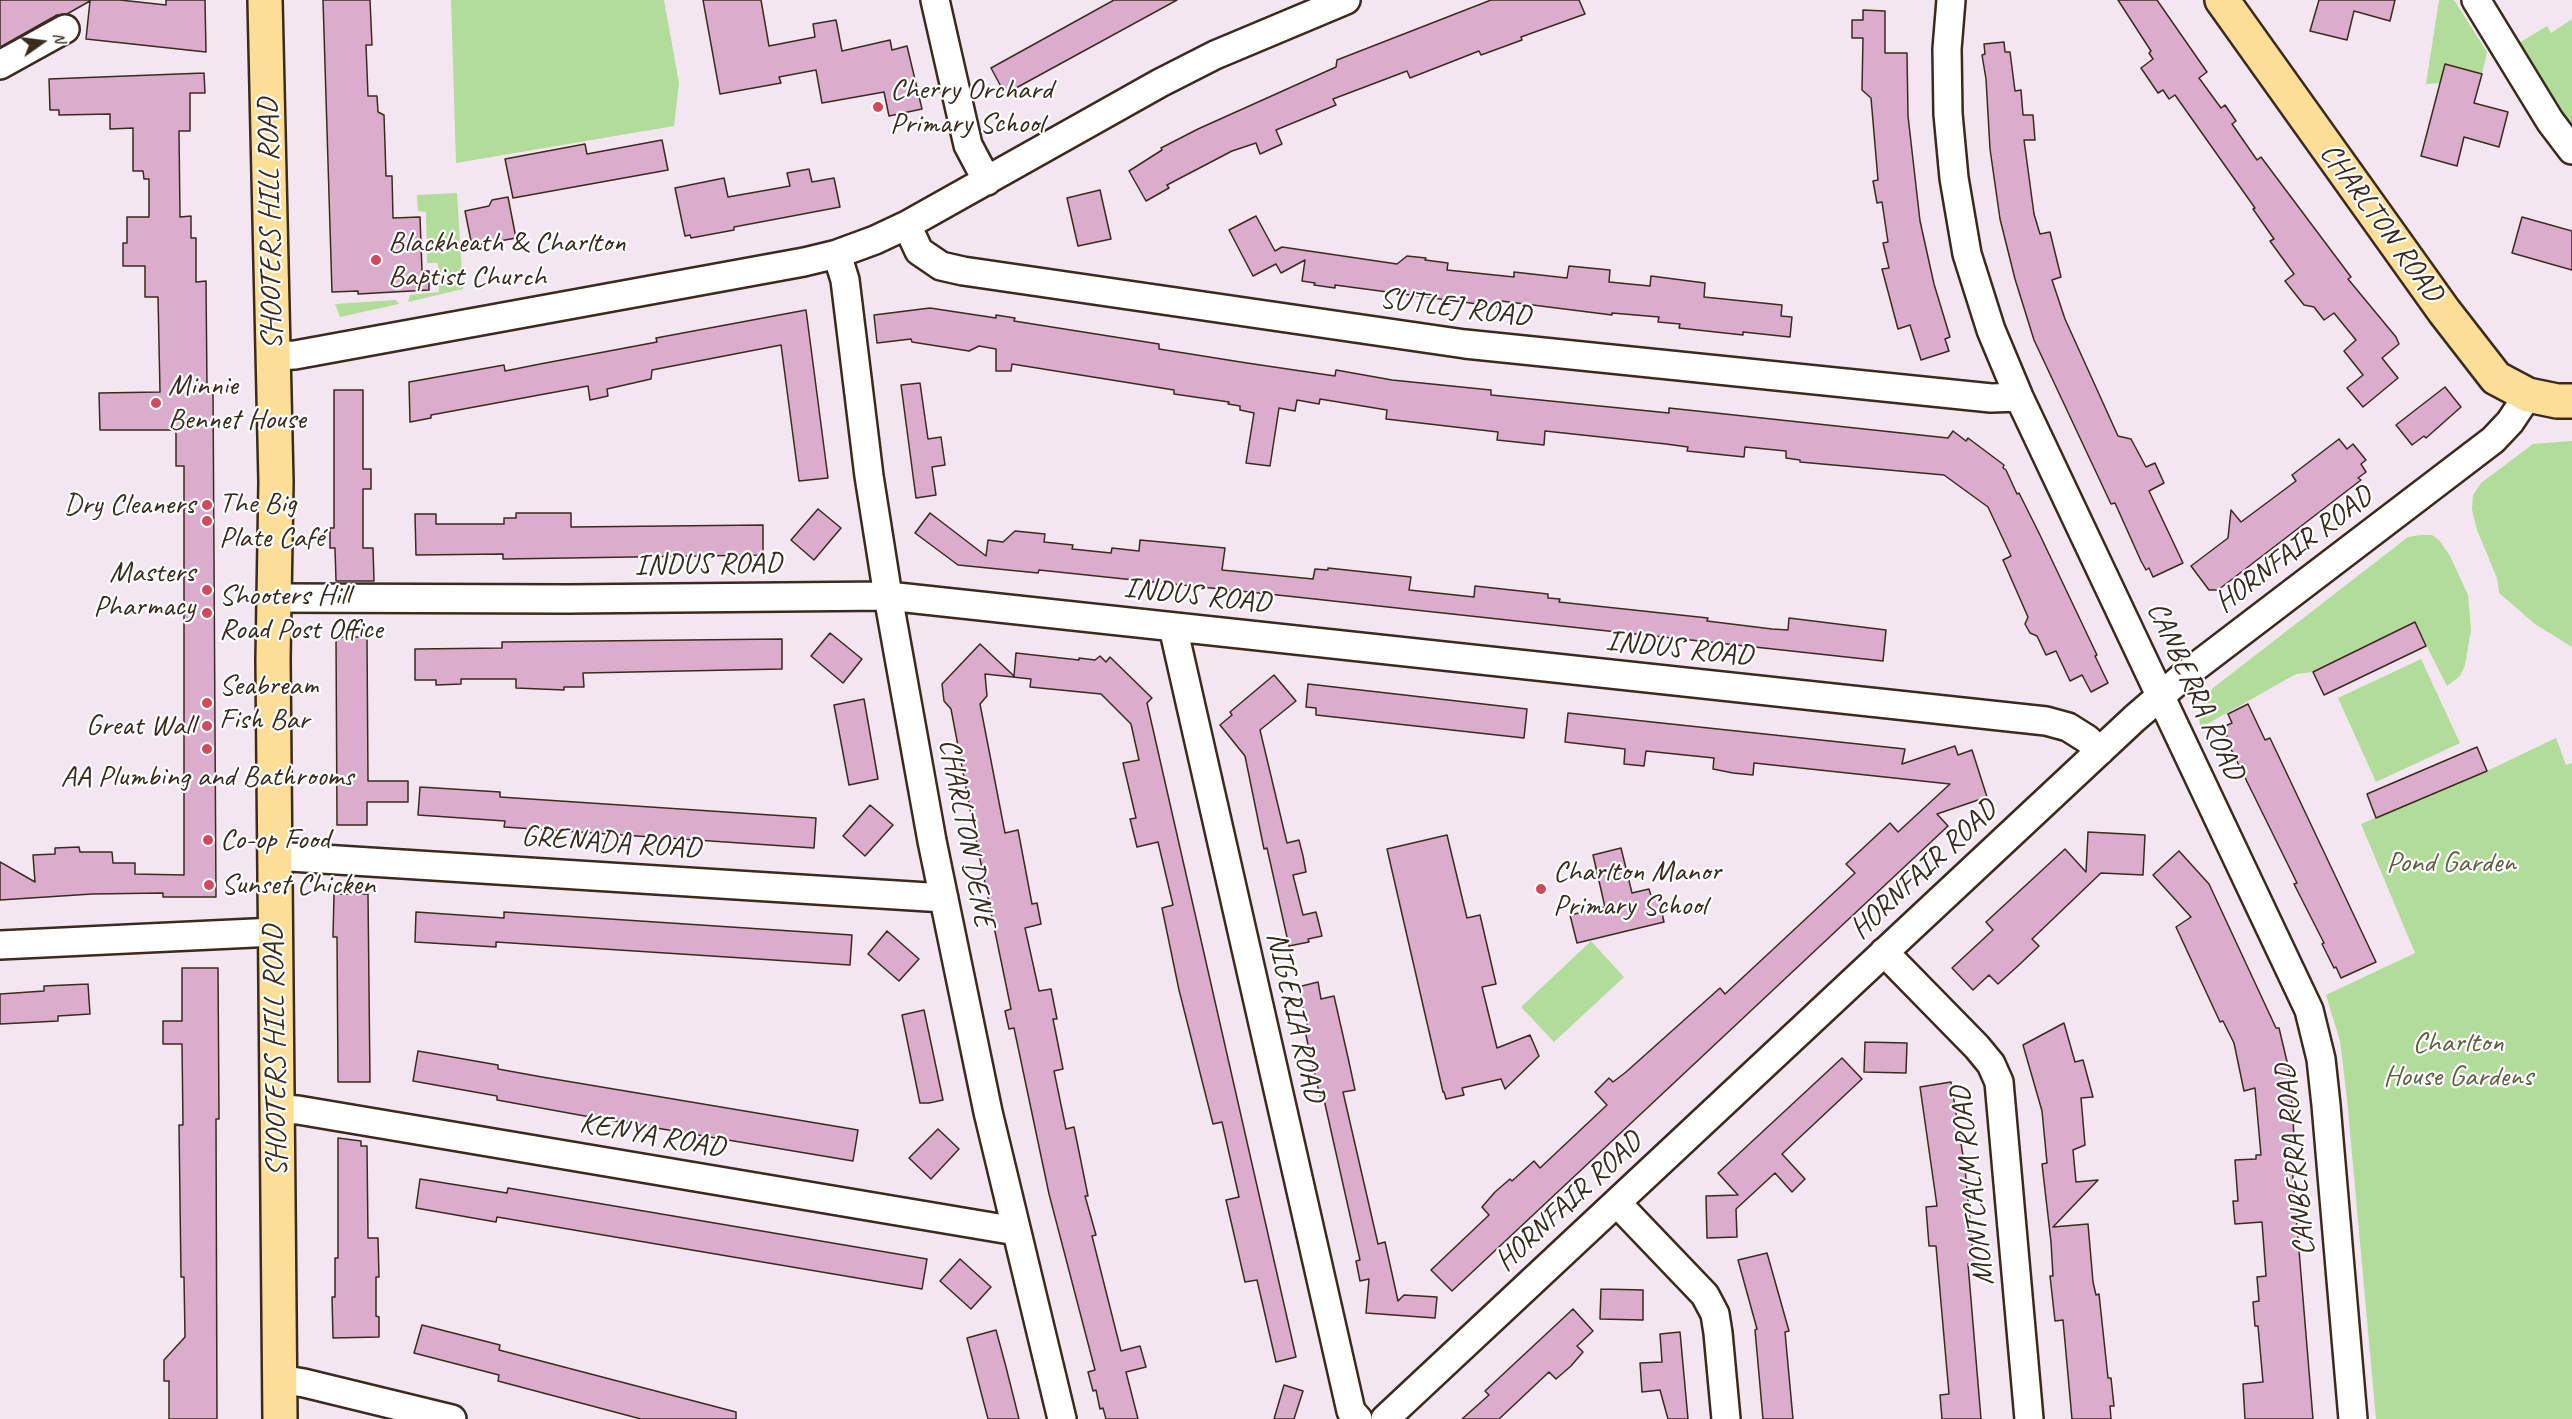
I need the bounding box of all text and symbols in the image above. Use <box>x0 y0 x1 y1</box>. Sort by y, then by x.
north arrow <box>12 12 72 72</box>
text: N <box>49 30 70 45</box>
place label: Cherry Orchard Primary School <box>890 72 1052 142</box>
street label: SHOOTERS HILL ROAD <box>251 98 291 350</box>
marker: Cherry Orchard Primary School <box>871 100 885 114</box>
street label: CHARLTON ROAD <box>2311 136 2451 310</box>
place label: Blackheath & Charlton Baptist Church <box>388 225 626 296</box>
marker: Blackheath & Charlton Baptist Church <box>369 253 383 267</box>
street label: SUTLEJ ROAD <box>1378 281 1532 335</box>
place label: Minnie Bennet House <box>168 368 306 438</box>
marker: Minnie Bennet House <box>149 396 163 410</box>
street label: HORNFAIR ROAD <box>2208 479 2380 621</box>
place label: The Big Plate Café <box>219 486 324 556</box>
place label: Dry Cleaners <box>64 487 195 523</box>
marker: Dry Cleaners <box>200 498 214 512</box>
marker: The Big Plate Café <box>200 514 214 528</box>
street label: INDUS ROAD <box>634 546 782 584</box>
place label: Masters Pharmacy <box>93 555 195 626</box>
street label: INDUS ROAD <box>1122 570 1272 622</box>
place label: Shooters Hill Road Post Office <box>219 578 382 648</box>
marker: Masters Pharmacy <box>200 583 214 597</box>
street label: CANBERRA ROAD <box>2138 596 2252 786</box>
marker: Shooters Hill Road Post Office <box>200 606 214 620</box>
street label: INDUS ROAD <box>1604 623 1754 675</box>
place label: Seabream Fish Bar <box>219 668 318 738</box>
marker: Seabream Fish Bar <box>200 696 214 710</box>
place label: Great Wall <box>86 708 195 744</box>
marker: Great Wall <box>200 719 214 733</box>
street label: CHARLTON DENE <box>930 736 1002 930</box>
marker: AA Plumbing and Bathrooms <box>200 742 214 756</box>
place label: AA Plumbing and Bathrooms <box>60 759 354 795</box>
street label: HORNFAIR ROAD <box>1843 793 2005 947</box>
street label: GRENADA ROAD <box>520 819 702 867</box>
place label: Co-op Food <box>220 822 330 858</box>
marker: Co-op Food <box>201 833 215 847</box>
park label: Pond Garden <box>2386 845 2516 881</box>
place label: Charlton Manor Primary School <box>1553 854 1721 924</box>
place label: Sunset Chicken <box>221 867 375 903</box>
marker: Sunset Chicken <box>202 878 216 892</box>
marker: Charlton Manor Primary School <box>1534 882 1548 896</box>
street label: SHOOTERS HILL ROAD <box>256 925 296 1177</box>
street label: NIGERIA ROAD <box>1258 928 1332 1106</box>
park label: Charlton House Gardens <box>2383 1025 2533 1096</box>
street label: CANBERRA ROAD <box>2268 1062 2324 1258</box>
street label: MONTCALM ROAD <box>1943 1084 2003 1288</box>
street label: KENYA ROAD <box>577 1106 727 1166</box>
street label: HORNFAIR ROAD <box>1488 1125 1650 1279</box>

